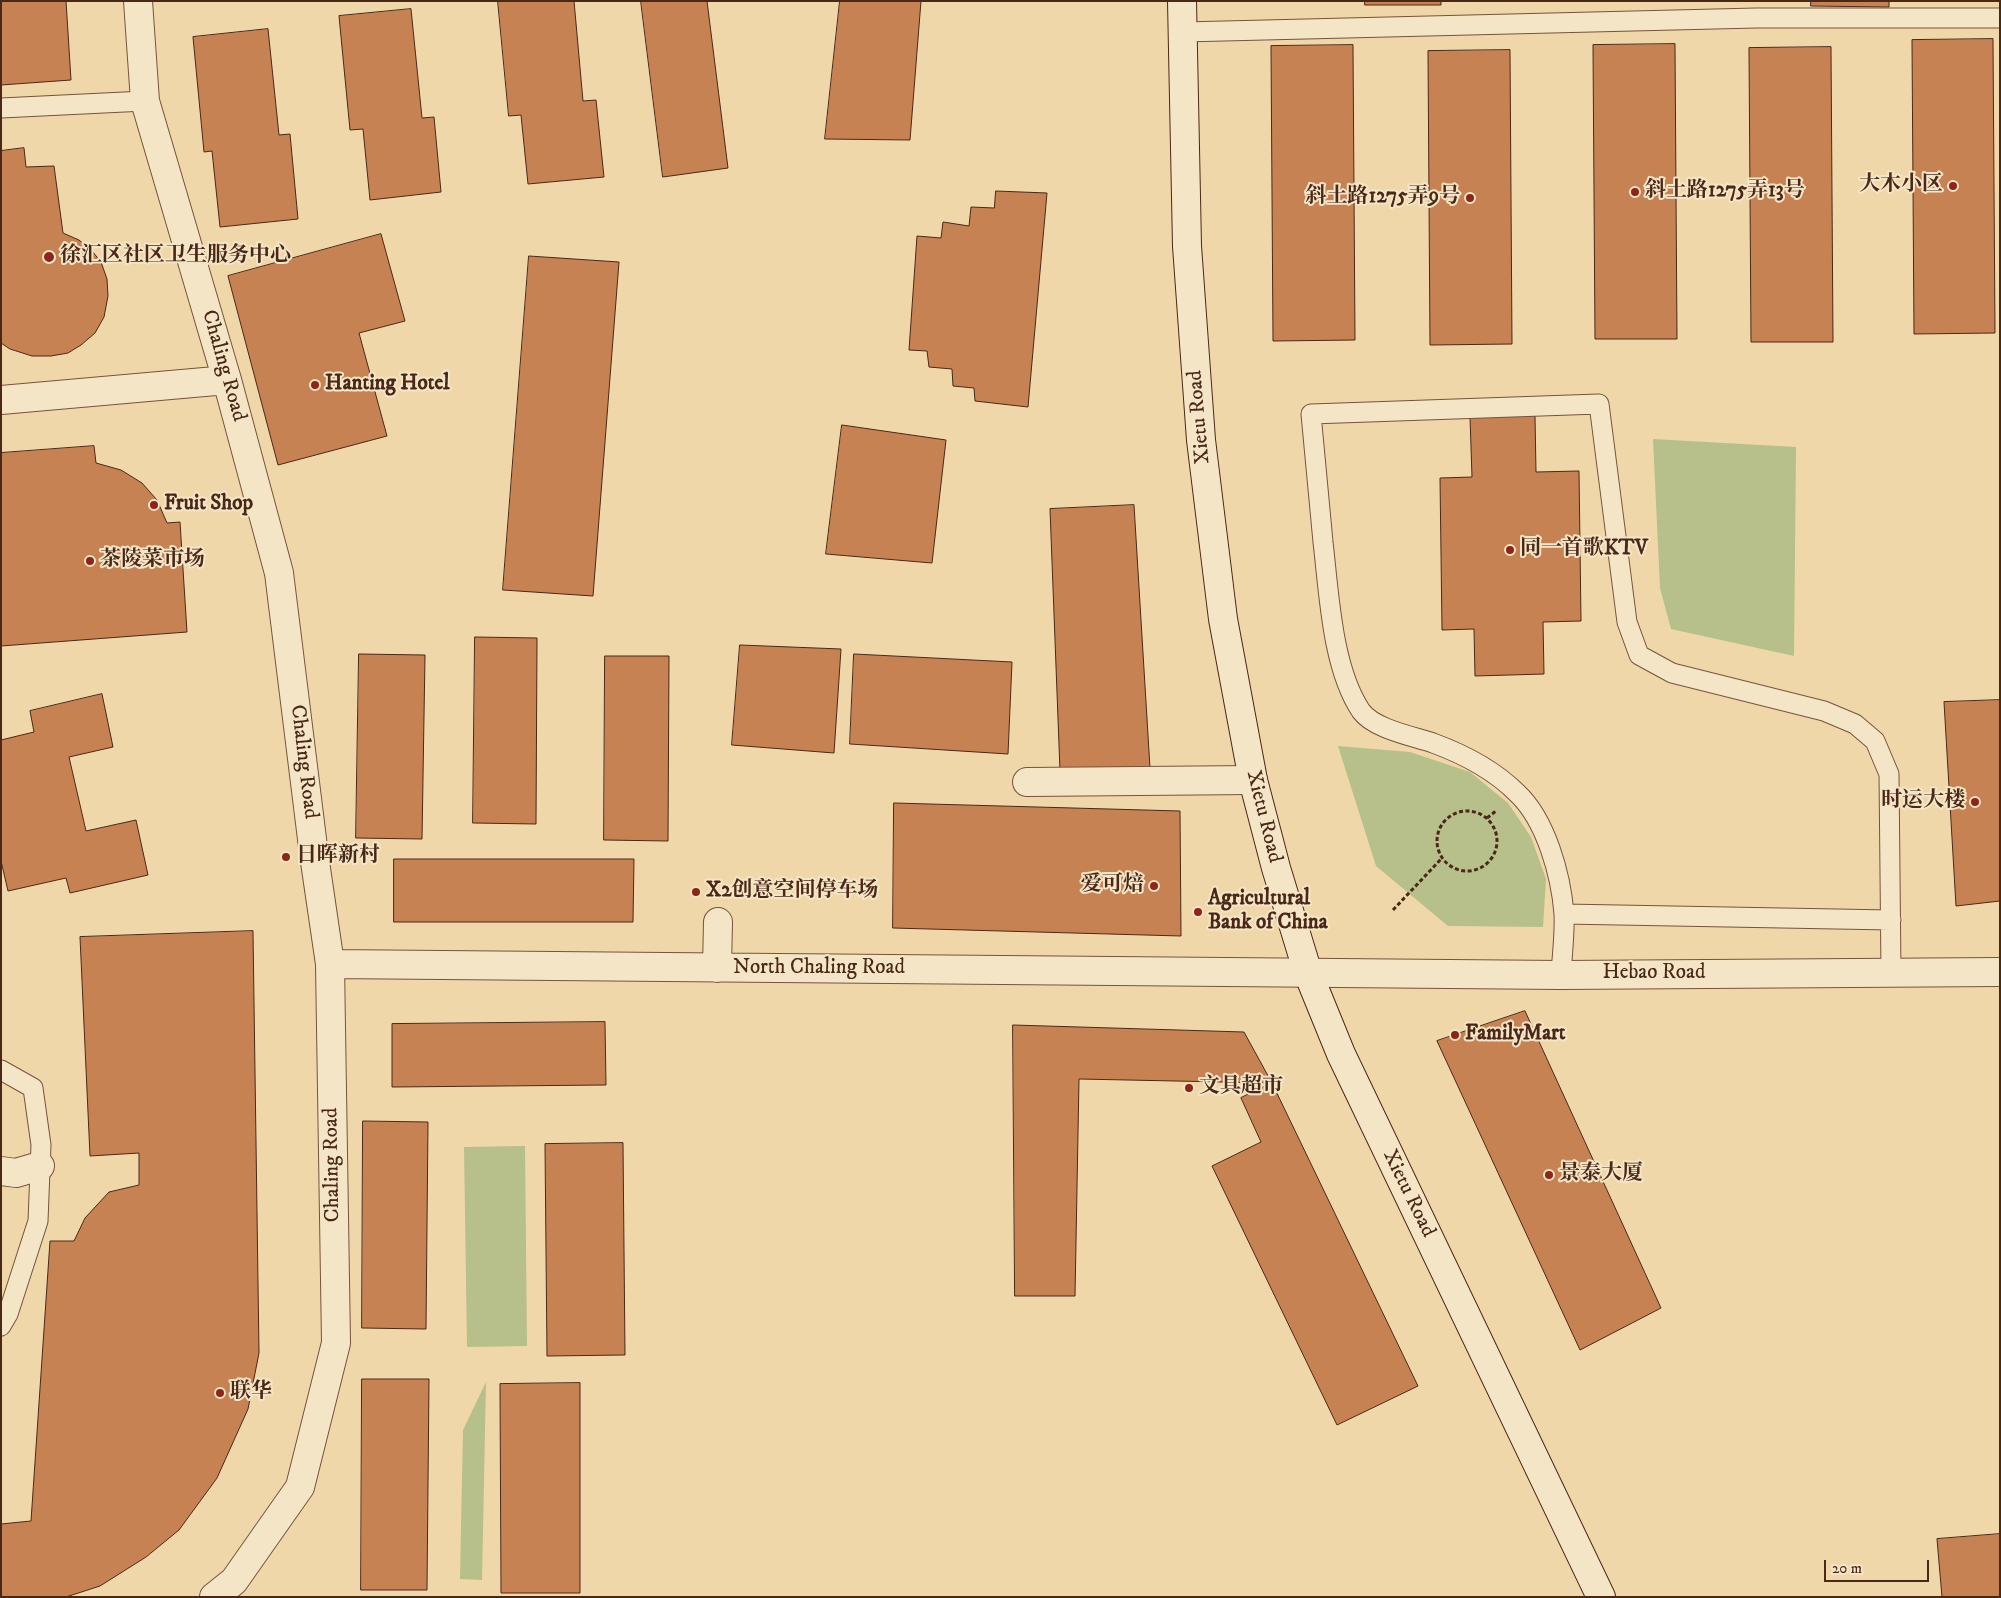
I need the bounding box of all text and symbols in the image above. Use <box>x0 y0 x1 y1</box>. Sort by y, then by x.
place label: 大木小区 <box>1859 173 1943 199</box>
place label: 斜土路1275弄13号 <box>1645 179 1804 205</box>
marker: 大木小区 <box>1947 180 1959 192</box>
place label: 斜土路1275弄9号 <box>1306 185 1460 211</box>
marker: 斜土路1275弄13号 <box>1629 186 1641 198</box>
marker: 斜土路1275弄9号 <box>1464 192 1476 204</box>
place label: 徐汇区社区卫生服务中心 <box>60 244 291 270</box>
marker: 徐汇区社区卫生服务中心 <box>42 250 56 264</box>
street label: Chaling Road <box>195 307 251 425</box>
street label: Xietu Road <box>1183 369 1217 465</box>
place label: Hanting Hotel <box>325 372 450 398</box>
marker: Hanting Hotel <box>309 379 321 391</box>
place label: Fruit Shop <box>164 492 253 518</box>
marker: Fruit Shop <box>148 499 160 511</box>
place label: 同一首歌KTV <box>1520 537 1648 563</box>
marker: 同一首歌KTV <box>1504 544 1516 556</box>
place label: 茶陵菜市场 <box>100 548 205 574</box>
marker: 茶陵菜市场 <box>84 555 96 567</box>
street label: Chaling Road <box>283 703 323 821</box>
street label: Xietu Road <box>1239 768 1287 866</box>
place label: 时运大楼 <box>1881 789 1965 815</box>
marker: 时运大楼 <box>1969 796 1981 808</box>
place label: 日晖新村 <box>296 844 380 870</box>
marker: 日晖新村 <box>280 851 292 863</box>
place label: 爱可焙 <box>1081 873 1144 899</box>
place label: X2创意空间停车场 <box>706 879 879 905</box>
marker: 爱可焙 <box>1148 880 1160 892</box>
marker: X2创意空间停车场 <box>690 886 702 898</box>
place label: Agricultural Bank of China <box>1208 887 1328 937</box>
marker: Agricultural Bank of China <box>1192 906 1204 918</box>
street label: North Chaling Road <box>733 956 905 982</box>
street label: Hebao Road <box>1603 961 1705 987</box>
place label: FamilyMart <box>1465 1022 1566 1048</box>
marker: FamilyMart <box>1449 1029 1461 1041</box>
place label: 文具超市 <box>1199 1075 1283 1101</box>
marker: 文具超市 <box>1183 1082 1195 1094</box>
street label: Chaling Road <box>319 1107 347 1223</box>
street label: Xietu Road <box>1376 1146 1440 1242</box>
place label: 景泰大厦 <box>1559 1162 1643 1188</box>
marker: 景泰大厦 <box>1543 1169 1555 1181</box>
place label: 联华 <box>230 1380 272 1406</box>
marker: 联华 <box>214 1387 226 1399</box>
scale bar <box>1826 1550 1931 1582</box>
text: 20 m <box>1832 1559 1862 1578</box>

